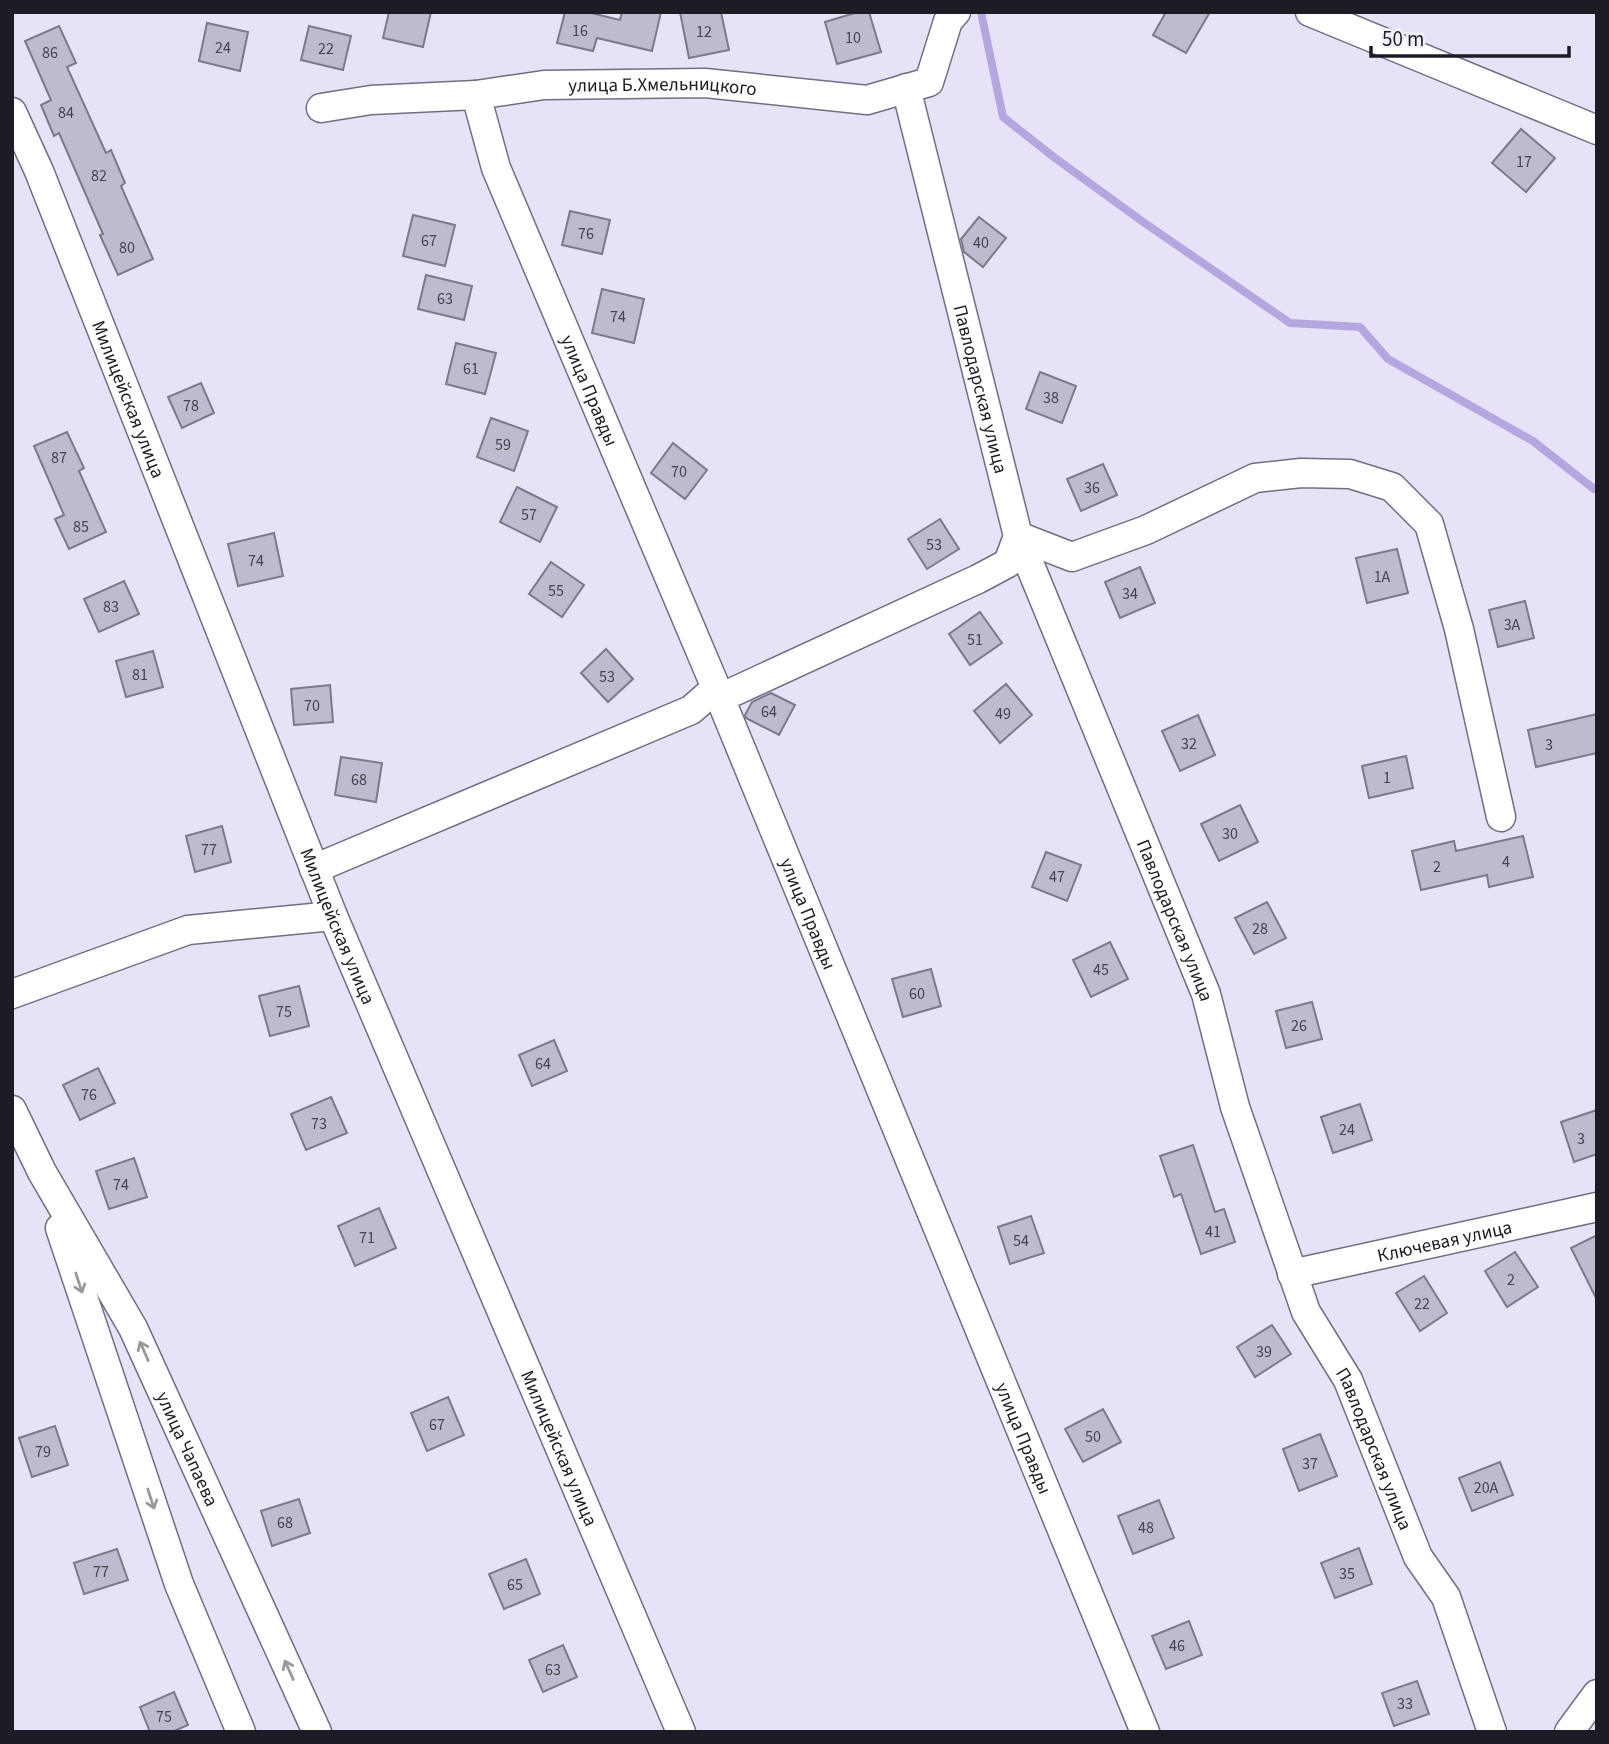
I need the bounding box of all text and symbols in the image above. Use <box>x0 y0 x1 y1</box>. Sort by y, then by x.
scale bar <box>1371 14 1569 58</box>
house number: 16 <box>572 20 588 42</box>
house number: 12 <box>696 21 712 43</box>
text: 50 m <box>1382 24 1424 54</box>
house number: 10 <box>845 27 861 49</box>
house number: 24 <box>215 37 231 59</box>
house number: 22 <box>318 38 334 60</box>
house number: 86 <box>42 42 58 64</box>
street label: улица Б.Хмельницкого <box>568 71 758 103</box>
house number: 84 <box>58 102 74 124</box>
house number: 17 <box>1516 151 1532 173</box>
house number: 82 <box>91 165 107 187</box>
house number: 76 <box>578 223 594 245</box>
house number: 67 <box>421 230 437 252</box>
house number: 40 <box>973 232 989 254</box>
house number: 80 <box>119 237 135 259</box>
house number: 63 <box>437 288 453 310</box>
street label: Павлодарская улица <box>946 302 1014 476</box>
house number: 74 <box>610 306 626 328</box>
street label: Милицейская улица <box>84 317 171 482</box>
street label: улица Правды <box>553 331 624 451</box>
house number: 61 <box>463 358 479 380</box>
house number: 38 <box>1043 387 1059 409</box>
house number: 78 <box>183 395 199 417</box>
house number: 59 <box>495 434 511 456</box>
house number: 87 <box>51 447 67 469</box>
house number: 70 <box>671 461 687 483</box>
house number: 36 <box>1084 477 1100 499</box>
house number: 57 <box>521 504 537 526</box>
house number: 85 <box>73 516 89 538</box>
house number: 53 <box>926 534 942 556</box>
house number: 74 <box>248 550 264 572</box>
house number: 1А <box>1374 566 1391 588</box>
house number: 55 <box>548 580 564 602</box>
house number: 34 <box>1122 583 1138 605</box>
house number: 83 <box>103 596 119 618</box>
house number: 3А <box>1504 614 1521 636</box>
house number: 51 <box>967 629 983 651</box>
house number: 81 <box>132 664 148 686</box>
house number: 53 <box>599 666 615 688</box>
house number: 70 <box>304 695 320 717</box>
house number: 64 <box>761 701 777 723</box>
house number: 49 <box>995 703 1011 725</box>
house number: 32 <box>1181 733 1197 755</box>
house number: 3 <box>1545 734 1553 756</box>
house number: 1 <box>1383 767 1391 789</box>
house number: 68 <box>351 769 367 791</box>
house number: 30 <box>1222 823 1238 845</box>
street label: Павлодарская улица <box>1129 835 1219 1004</box>
house number: 77 <box>201 839 217 861</box>
street label: Милицейская улица <box>292 844 381 1009</box>
house number: 4 <box>1502 851 1510 873</box>
street label: улица Правды <box>772 854 842 974</box>
house number: 2 <box>1433 856 1441 878</box>
house number: 47 <box>1049 866 1065 888</box>
house number: 28 <box>1252 918 1268 940</box>
house number: 45 <box>1093 959 1109 981</box>
house number: 60 <box>909 983 925 1005</box>
house number: 75 <box>276 1001 292 1023</box>
house number: 26 <box>1291 1015 1307 1037</box>
house number: 64 <box>535 1053 551 1075</box>
house number: 76 <box>81 1084 97 1106</box>
house number: 73 <box>311 1113 327 1135</box>
house number: 24 <box>1339 1119 1355 1141</box>
house number: 3 <box>1577 1128 1585 1150</box>
house number: 74 <box>113 1174 129 1196</box>
street label: Ключевая улица <box>1375 1214 1515 1270</box>
house number: 41 <box>1205 1221 1221 1243</box>
house number: 71 <box>359 1227 375 1249</box>
house number: 54 <box>1013 1230 1029 1252</box>
house number: 2 <box>1507 1269 1515 1291</box>
one-way arrow <box>74 1272 86 1294</box>
house number: 22 <box>1414 1293 1430 1315</box>
one-way arrow <box>137 1341 150 1362</box>
house number: 39 <box>1256 1341 1272 1363</box>
street label: Павлодарская улица <box>1328 1363 1418 1534</box>
street label: Милицейская улица <box>513 1366 604 1531</box>
street label: улица Правды <box>988 1379 1058 1498</box>
street label: улица Чапаева <box>149 1387 224 1511</box>
house number: 67 <box>429 1414 445 1436</box>
house number: 50 <box>1085 1426 1101 1448</box>
house number: 79 <box>35 1441 51 1463</box>
house number: 37 <box>1302 1453 1318 1475</box>
house number: 20А <box>1474 1477 1499 1499</box>
one-way arrow <box>145 1488 158 1510</box>
house number: 68 <box>277 1512 293 1534</box>
house number: 48 <box>1138 1517 1154 1539</box>
house number: 77 <box>93 1561 109 1583</box>
house number: 35 <box>1339 1563 1355 1585</box>
house number: 65 <box>507 1574 523 1596</box>
house number: 46 <box>1169 1635 1185 1657</box>
one-way arrow <box>282 1659 295 1681</box>
house number: 63 <box>545 1659 561 1681</box>
house number: 33 <box>1397 1693 1413 1715</box>
house number: 75 <box>156 1706 172 1728</box>

